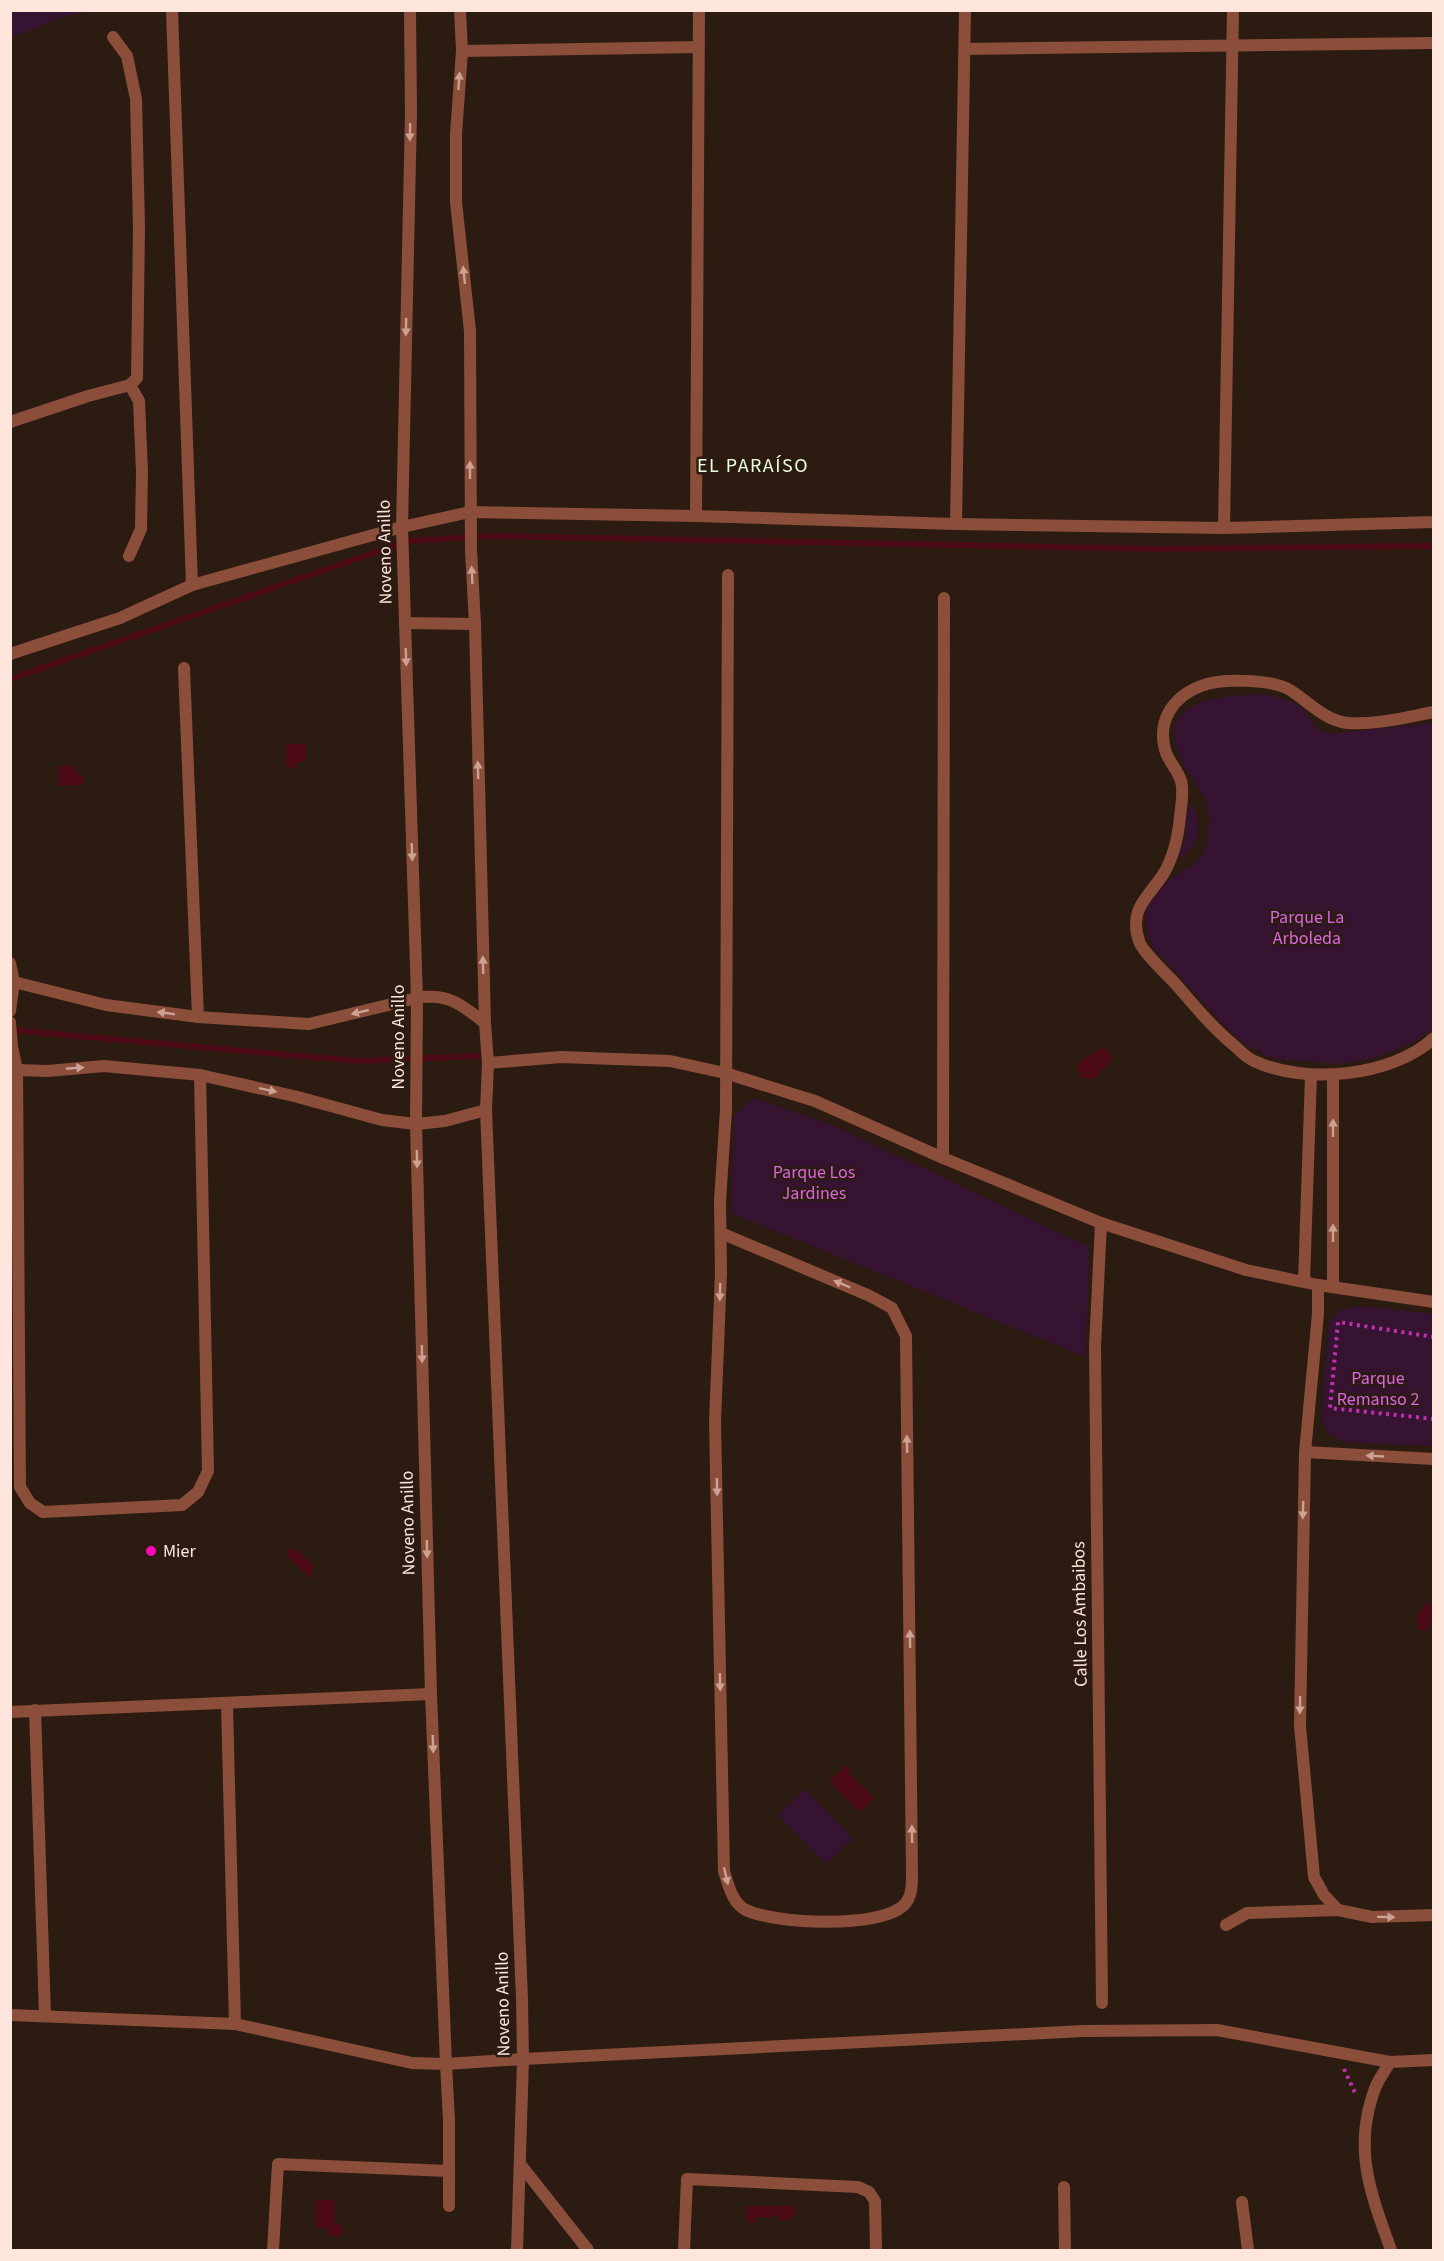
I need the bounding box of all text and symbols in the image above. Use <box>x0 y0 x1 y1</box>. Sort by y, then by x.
one-way arrow <box>455 71 464 90</box>
one-way arrow <box>406 122 415 141</box>
one-way arrow <box>459 266 469 285</box>
one-way arrow <box>401 317 411 336</box>
district label: EL PARAÍSO <box>697 452 809 480</box>
one-way arrow <box>465 460 475 479</box>
street label: Noveno Anillo <box>372 499 398 605</box>
one-way arrow <box>467 565 476 584</box>
one-way arrow <box>401 648 410 667</box>
one-way arrow <box>473 760 483 779</box>
one-way arrow <box>407 842 416 861</box>
park label: Parque La Arboleda <box>1270 905 1344 951</box>
one-way arrow <box>478 955 488 974</box>
street label: Noveno Anillo <box>386 985 411 1089</box>
one-way arrow <box>350 1007 369 1017</box>
one-way arrow <box>157 1008 176 1017</box>
one-way arrow <box>65 1064 84 1073</box>
one-way arrow <box>258 1086 277 1095</box>
one-way arrow <box>1328 1118 1338 1137</box>
one-way arrow <box>412 1150 422 1169</box>
park label: Parque Los Jardines <box>773 1160 855 1206</box>
one-way arrow <box>1328 1223 1338 1242</box>
one-way arrow <box>832 1279 850 1289</box>
one-way arrow <box>716 1282 725 1301</box>
one-way arrow <box>417 1345 427 1364</box>
park label: Parque Remanso 2 <box>1337 1366 1419 1412</box>
one-way arrow <box>902 1434 912 1453</box>
one-way arrow <box>1366 1451 1385 1460</box>
street label: Noveno Anillo <box>395 1470 421 1576</box>
one-way arrow <box>712 1477 721 1496</box>
one-way arrow <box>1299 1501 1308 1520</box>
place label: Mier <box>163 1539 196 1564</box>
one-way arrow <box>422 1540 432 1559</box>
street label: Calle Los Ambaibos <box>1066 1541 1094 1687</box>
marker: Mier <box>144 1544 158 1558</box>
one-way arrow <box>905 1629 914 1648</box>
one-way arrow <box>716 1672 725 1691</box>
one-way arrow <box>1296 1696 1305 1715</box>
one-way arrow <box>428 1735 437 1754</box>
one-way arrow <box>907 1824 917 1843</box>
one-way arrow <box>722 1867 732 1885</box>
one-way arrow <box>1376 1912 1395 1922</box>
street label: Noveno Anillo <box>490 1951 516 2057</box>

